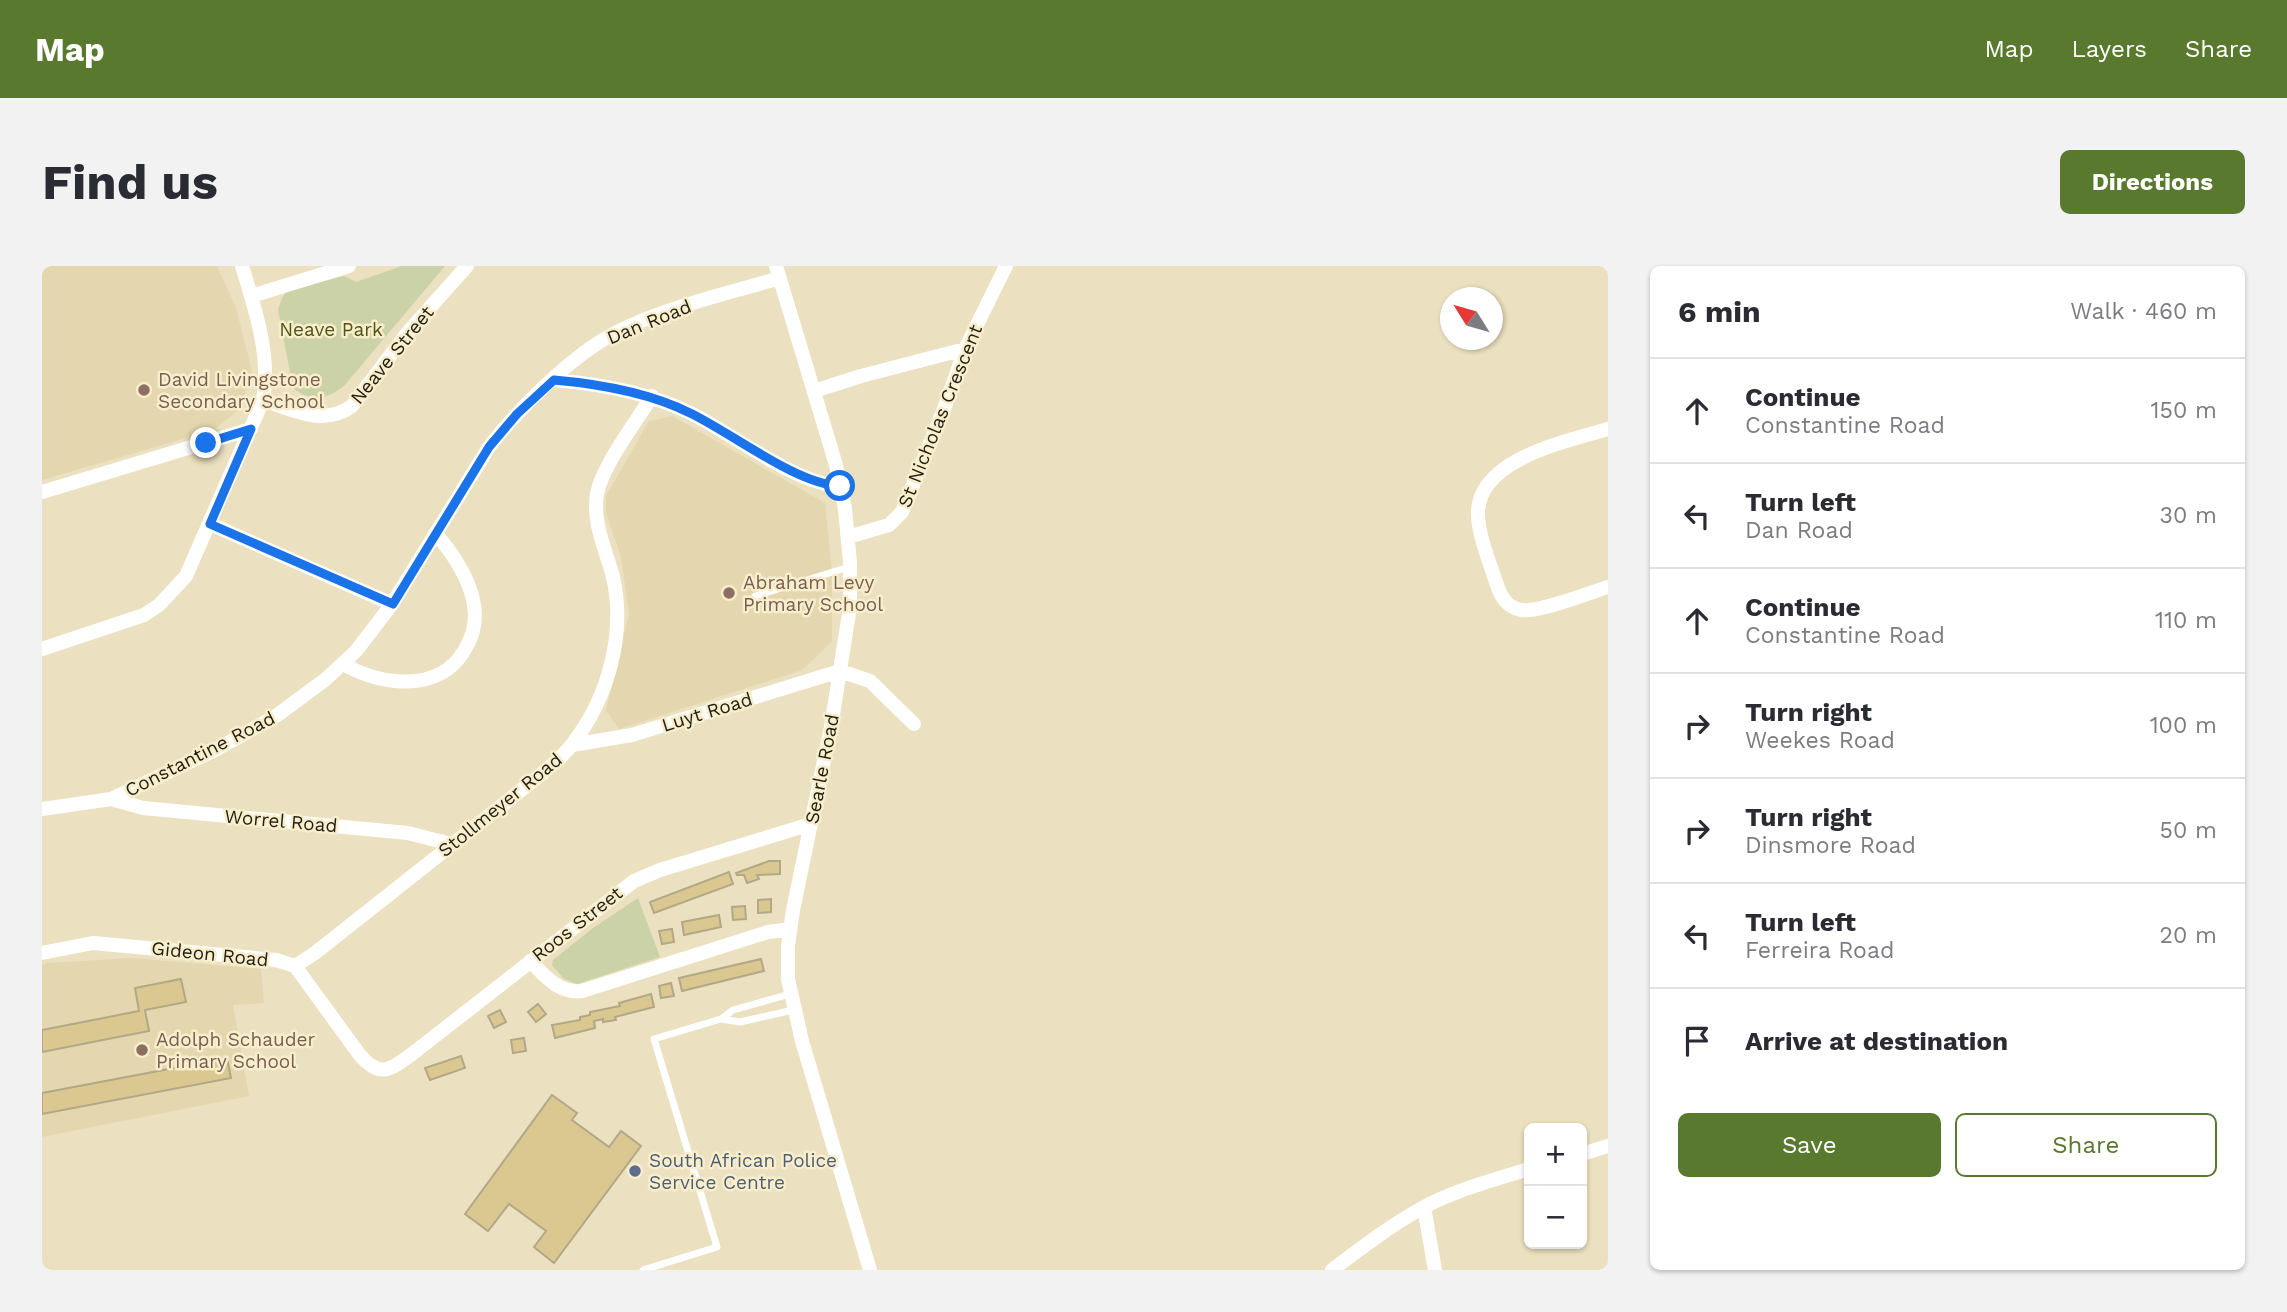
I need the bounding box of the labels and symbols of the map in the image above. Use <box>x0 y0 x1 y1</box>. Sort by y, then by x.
north arrow <box>1440 287 1503 350</box>
street label: Dan Road <box>603 295 695 349</box>
street label: Neave Street <box>345 301 439 409</box>
park label: Neave Park <box>279 318 383 341</box>
street label: St Nicholas Crescent <box>893 321 987 511</box>
place label: David Livingstone Secondary School <box>158 368 325 413</box>
marker: David Livingstone Secondary School <box>136 382 152 398</box>
route end <box>190 427 221 458</box>
route start <box>824 470 855 501</box>
place label: Abraham Levy Primary School <box>743 571 883 616</box>
marker: Abraham Levy Primary School <box>721 585 737 601</box>
street label: Luyt Road <box>659 687 755 737</box>
street label: Constantine Road <box>121 706 279 802</box>
street label: Searle Road <box>800 712 844 826</box>
street label: Stollmeyer Road <box>433 748 567 862</box>
street label: Worrel Road <box>224 805 338 837</box>
street label: Roos Street <box>527 881 627 967</box>
street label: Gideon Road <box>150 936 270 972</box>
place label: Adolph Schauder Primary School <box>156 1028 316 1073</box>
marker: Adolph Schauder Primary School <box>134 1042 150 1058</box>
place label: South African Police Service Centre <box>649 1149 837 1194</box>
marker: South African Police Service Centre <box>627 1163 643 1179</box>

